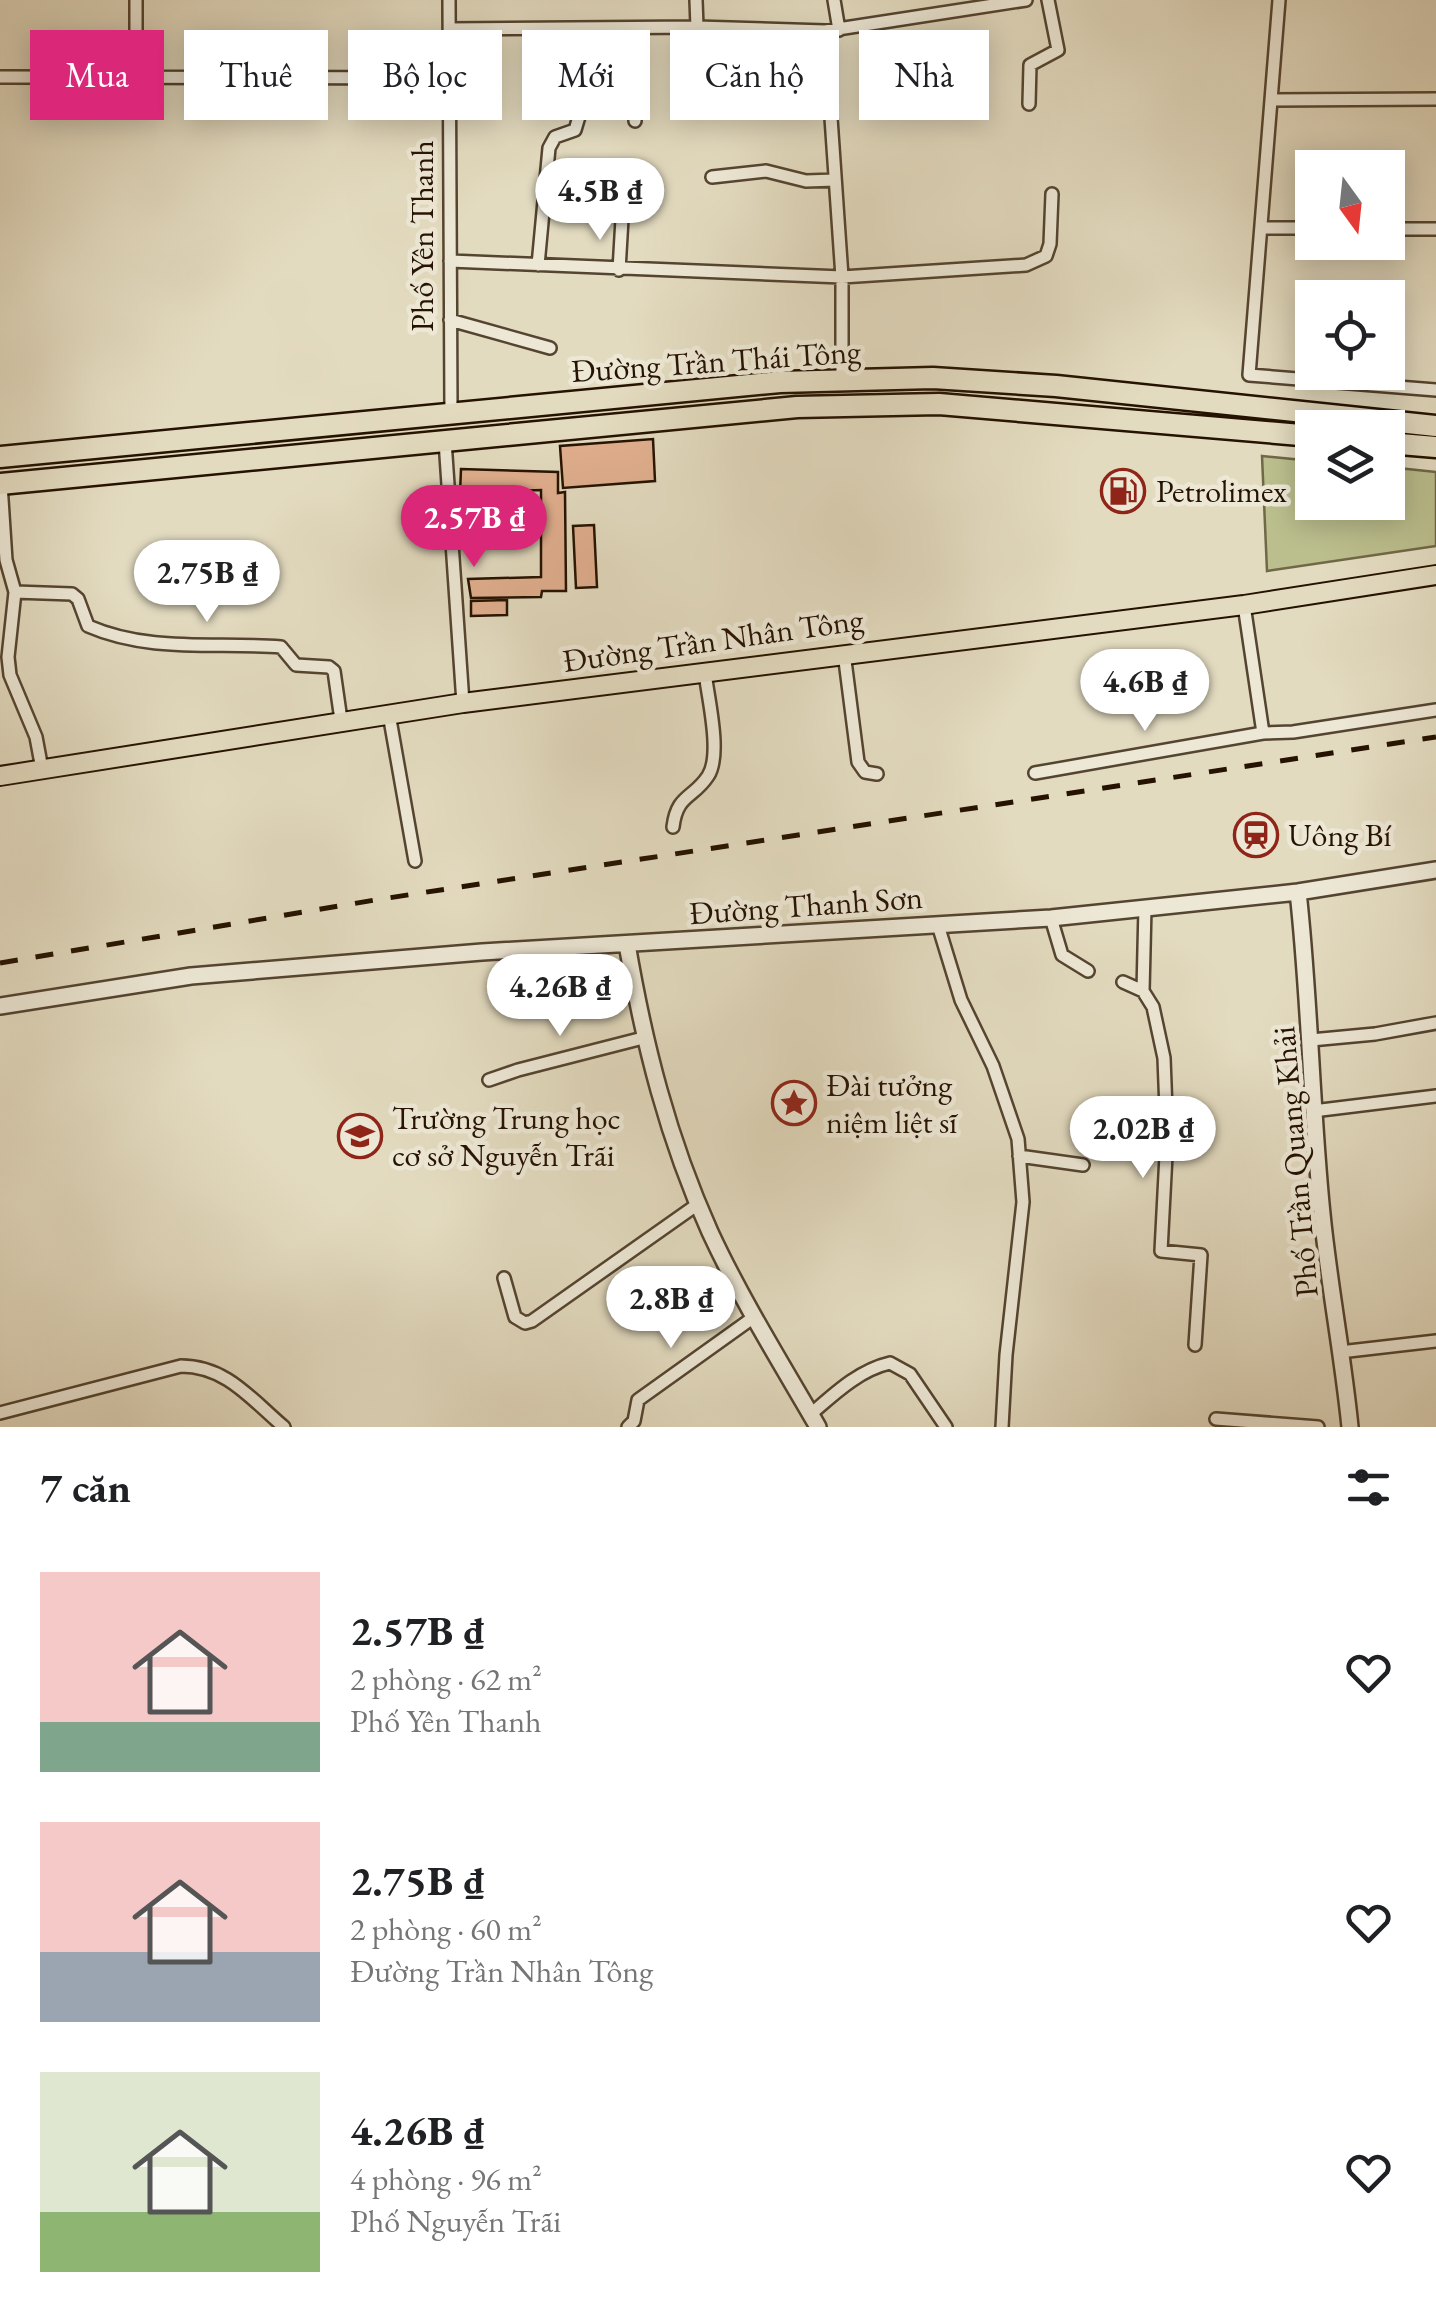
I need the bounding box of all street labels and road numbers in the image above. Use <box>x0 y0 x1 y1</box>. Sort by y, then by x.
street label: Phố Yên Thanh <box>401 140 443 332</box>
street label: Đường Trần Thái Tông <box>570 330 863 392</box>
street label: Đường Trần Nhân Tông <box>560 598 867 682</box>
street label: Đường Thanh Sơn <box>688 876 924 934</box>
street label: Phố Trần Quang Khải <box>1262 1025 1328 1299</box>

